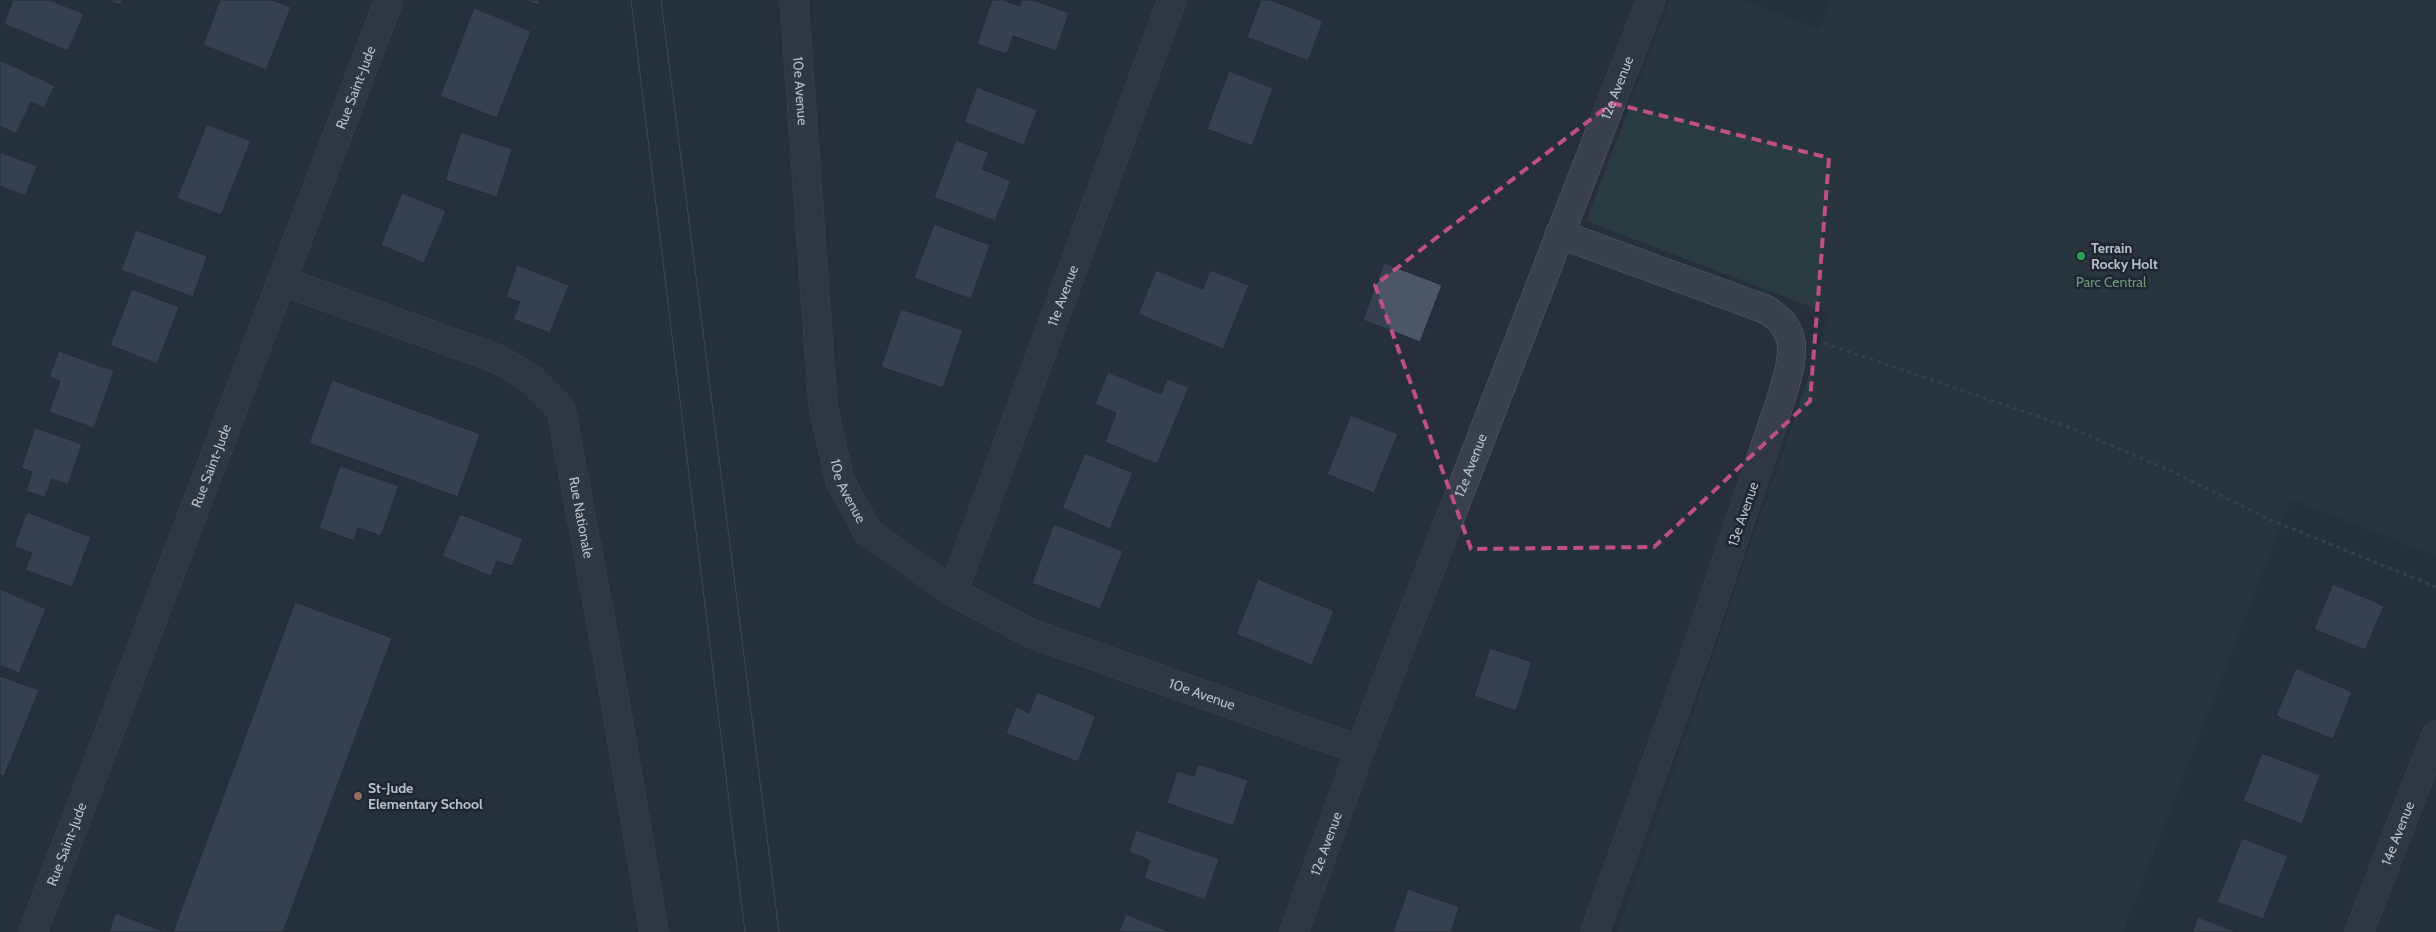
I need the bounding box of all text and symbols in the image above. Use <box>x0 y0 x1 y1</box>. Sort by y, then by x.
street label: Rue Saint-Jude <box>331 43 380 132</box>
street label: 12e Avenue <box>1597 53 1637 122</box>
street label: 10e Avenue <box>789 56 812 126</box>
place label: Terrain Rocky Holt <box>2091 239 2158 273</box>
marker: Terrain Rocky Holt <box>2075 250 2087 262</box>
street label: 11e Avenue <box>1043 263 1082 329</box>
park label: Parc Central <box>2076 273 2147 291</box>
street label: Rue Saint-Jude <box>187 422 235 510</box>
street label: 12e Avenue <box>1450 431 1491 500</box>
street label: 10e Avenue <box>826 457 870 526</box>
street label: Rue Nationale <box>565 475 598 560</box>
street label: 13e Avenue <box>1724 479 1762 549</box>
street label: 10e Avenue <box>1167 674 1238 714</box>
place label: St-Jude Elementary School <box>368 779 483 813</box>
marker: St-Jude Elementary School <box>352 790 364 802</box>
street label: 14e Avenue <box>2377 799 2418 868</box>
street label: Rue Saint-Jude <box>42 800 91 888</box>
street label: 12e Avenue <box>1306 809 1346 878</box>

